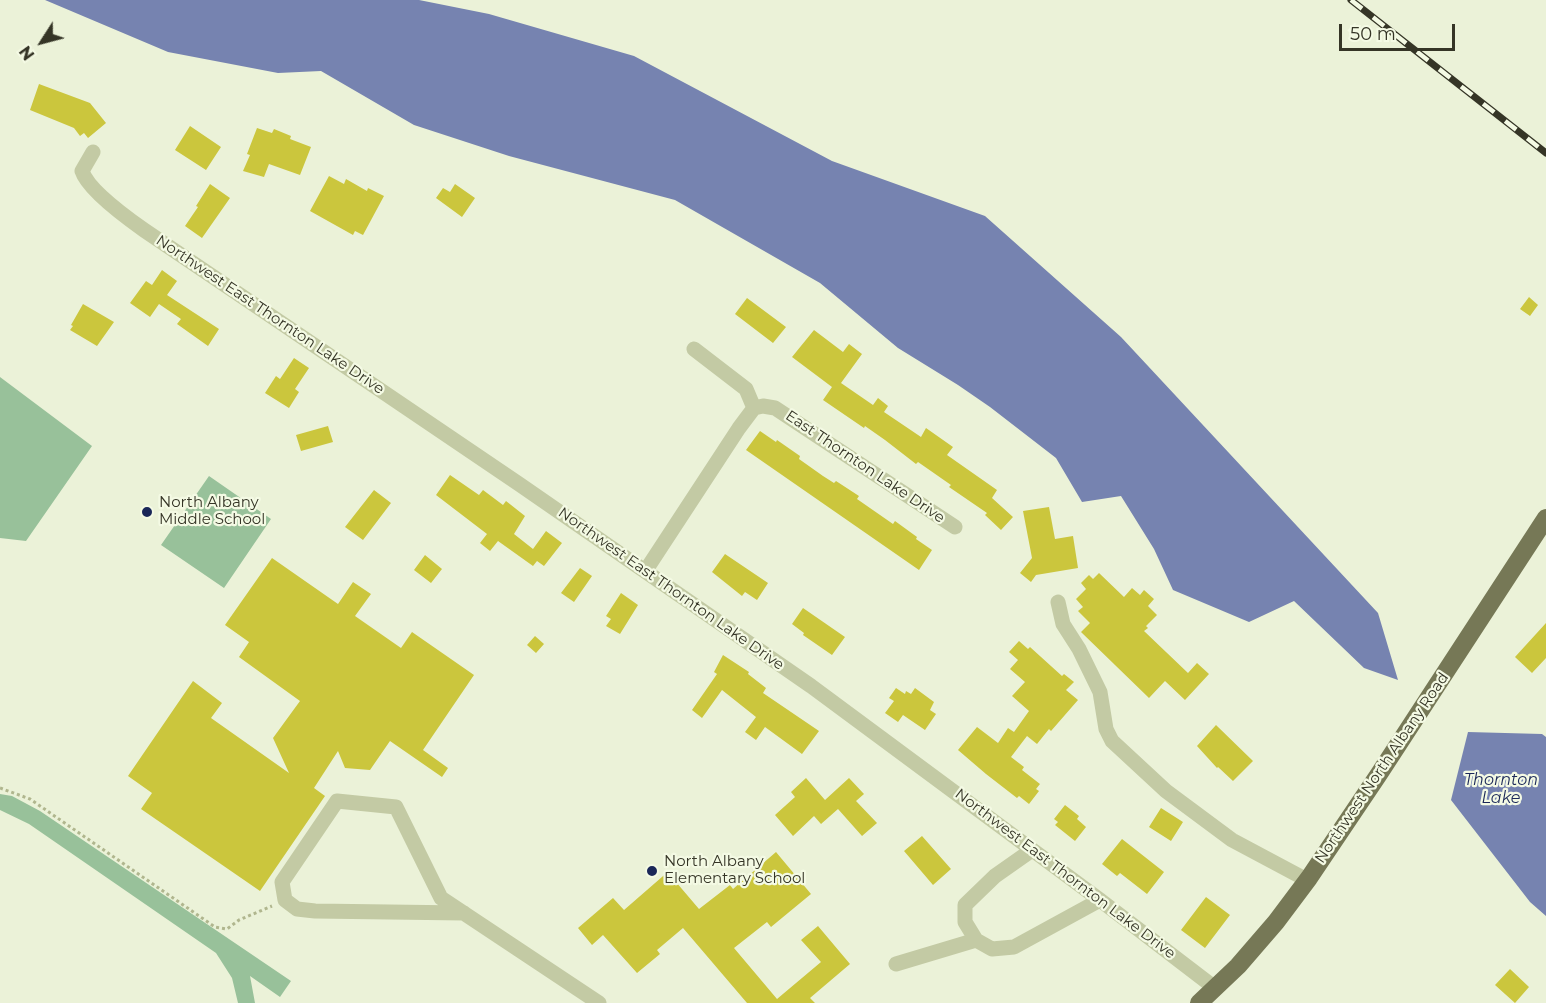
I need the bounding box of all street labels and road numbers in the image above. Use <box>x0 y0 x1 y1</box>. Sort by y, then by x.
street label: Northwest East Thornton Lake Drive <box>152 232 388 398</box>
street label: East Thornton Lake Drive <box>782 407 948 527</box>
street label: Northwest East Thornton Lake Drive <box>555 504 787 674</box>
street label: Northwest North Albany Road <box>1311 669 1453 867</box>
street label: Northwest East Thornton Lake Drive <box>951 785 1179 963</box>

